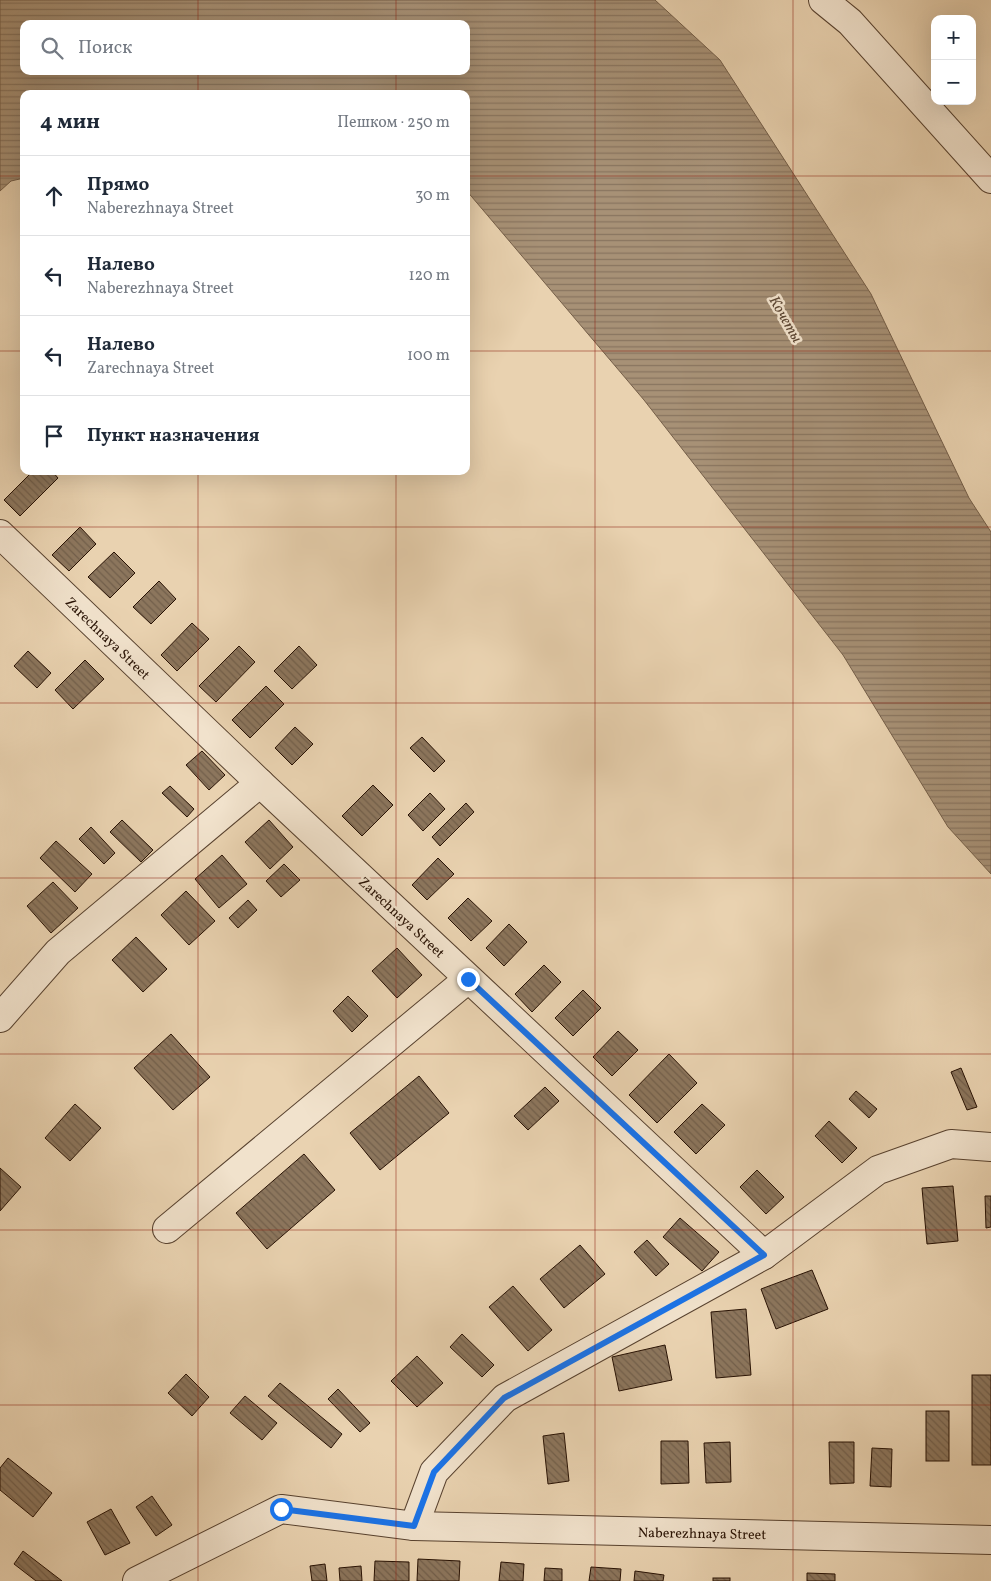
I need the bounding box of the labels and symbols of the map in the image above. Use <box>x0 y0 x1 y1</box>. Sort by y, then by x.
water label: Кочеты <box>763 292 807 347</box>
street label: Zarechnaya Street <box>60 594 154 685</box>
street label: Zarechnaya Street <box>354 873 448 963</box>
route end <box>457 968 480 991</box>
route start <box>270 1498 293 1521</box>
street label: Naberezhnaya Street <box>638 1524 766 1545</box>

